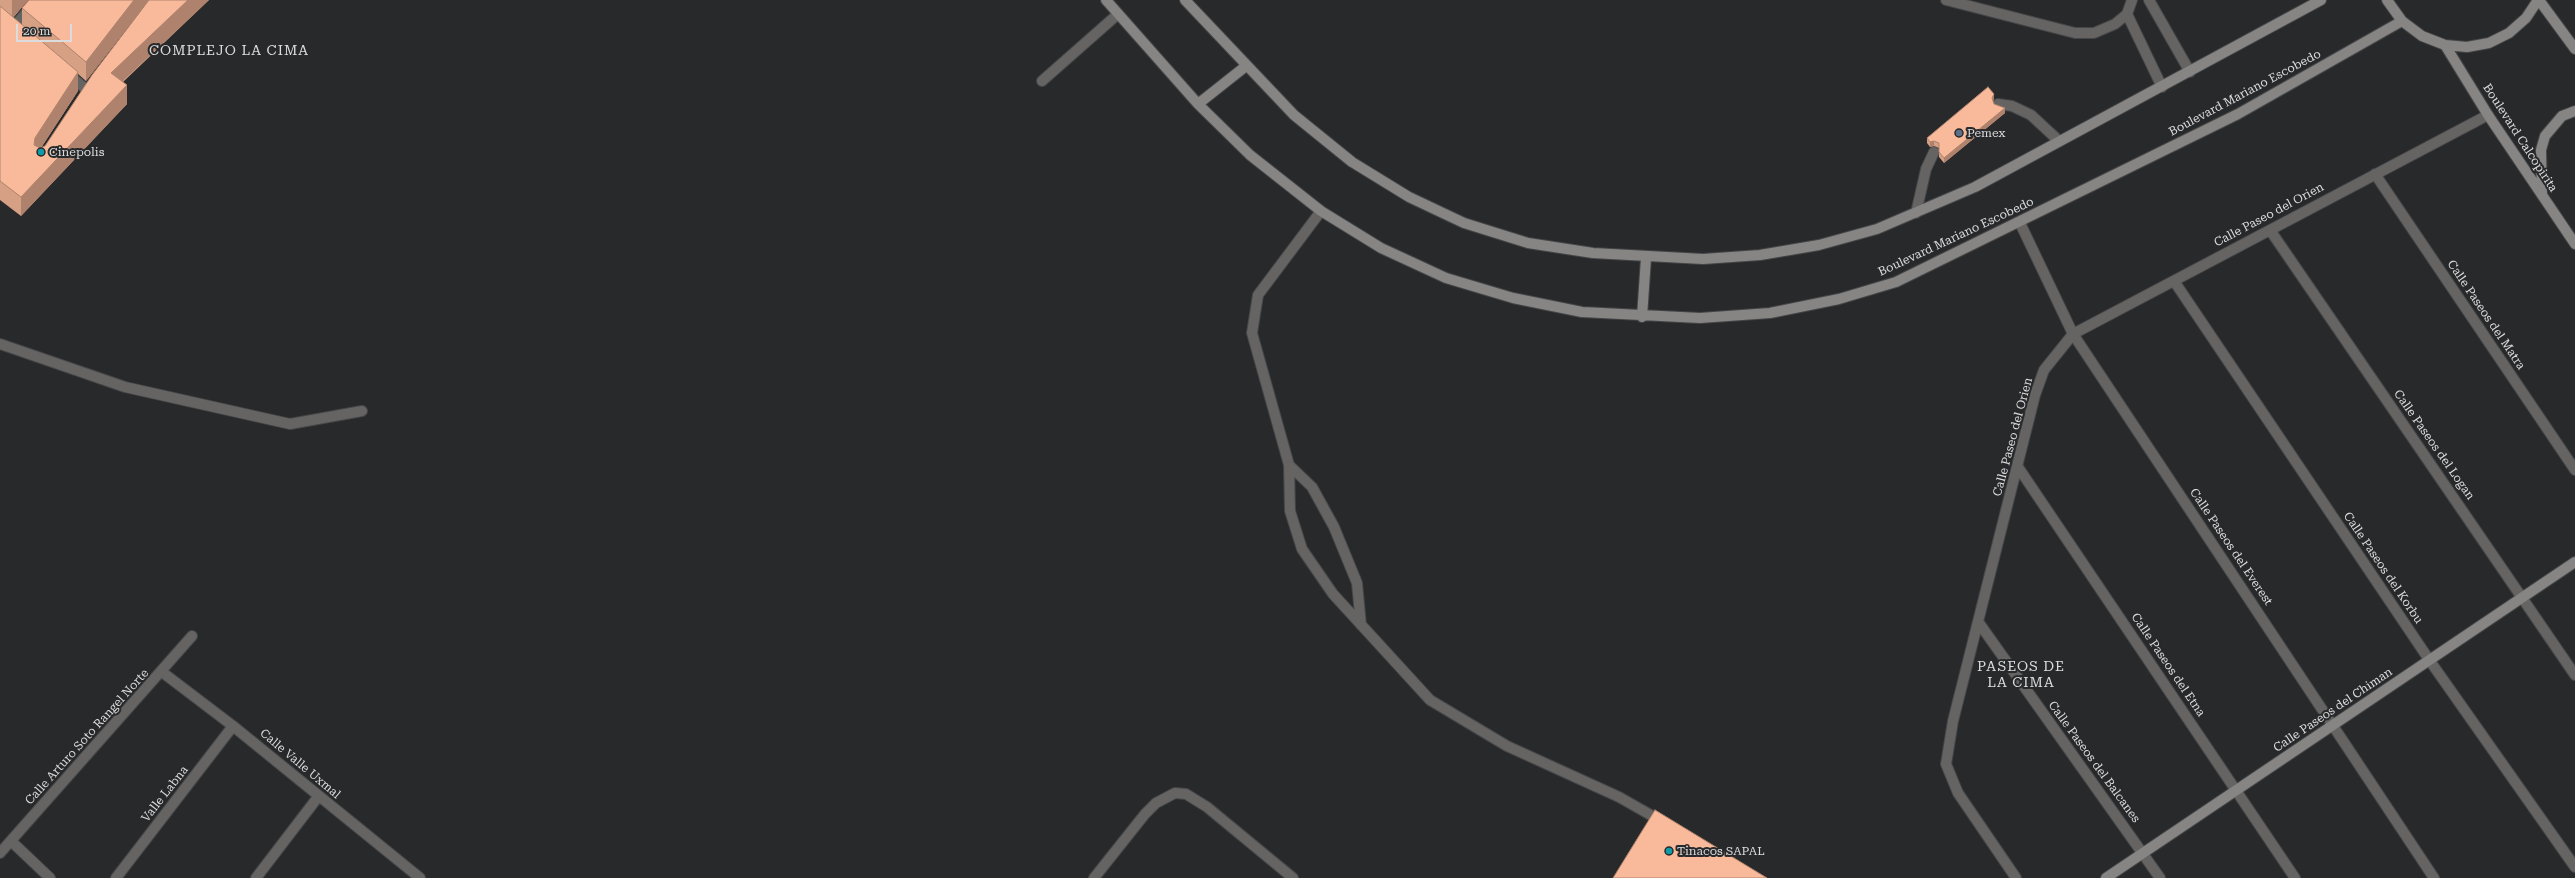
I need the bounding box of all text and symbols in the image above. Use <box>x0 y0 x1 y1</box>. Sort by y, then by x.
scale bar <box>18 16 74 42</box>
text: 20 m <box>23 24 50 38</box>
district label: COMPLEJO LA CIMA <box>149 43 309 59</box>
street label: Boulevard Mariano Escobedo <box>2167 47 2323 139</box>
street label: Boulevard Calcopirita <box>2480 81 2560 195</box>
place label: Pemex <box>1967 126 2005 140</box>
marker: Pemex <box>1954 128 1964 138</box>
place label: Cinepolis <box>49 145 104 159</box>
marker: Cinepolis <box>36 147 46 157</box>
street label: Calle Paseo del Orien <box>2212 180 2326 250</box>
street label: Boulevard Mariano Escobedo <box>1876 195 2036 279</box>
street label: Calle Paseos del Matra <box>2444 258 2528 372</box>
street label: Calle Paseo del Orien <box>1990 376 2036 498</box>
street label: Calle Paseos del Logan <box>2391 387 2477 503</box>
street label: Calle Paseos del Everest <box>2187 486 2275 608</box>
street label: Calle Paseos del Korbu <box>2340 510 2426 626</box>
street label: Calle Paseos del Etna <box>2128 611 2208 719</box>
district label: PASEOS DE LA CIMA <box>1977 659 2065 692</box>
street label: Calle Paseos del Chiman <box>2271 665 2395 755</box>
street label: Calle Arturo Soto Rangel Norte <box>22 666 152 808</box>
street label: Calle Paseos del Balcanes <box>2045 698 2143 826</box>
street label: Calle Valle Uxmal <box>257 726 343 802</box>
street label: Valle Labna <box>139 763 191 825</box>
place label: Tinacos SAPAL <box>1677 844 1765 858</box>
marker: Tinacos SAPAL <box>1664 846 1674 856</box>

